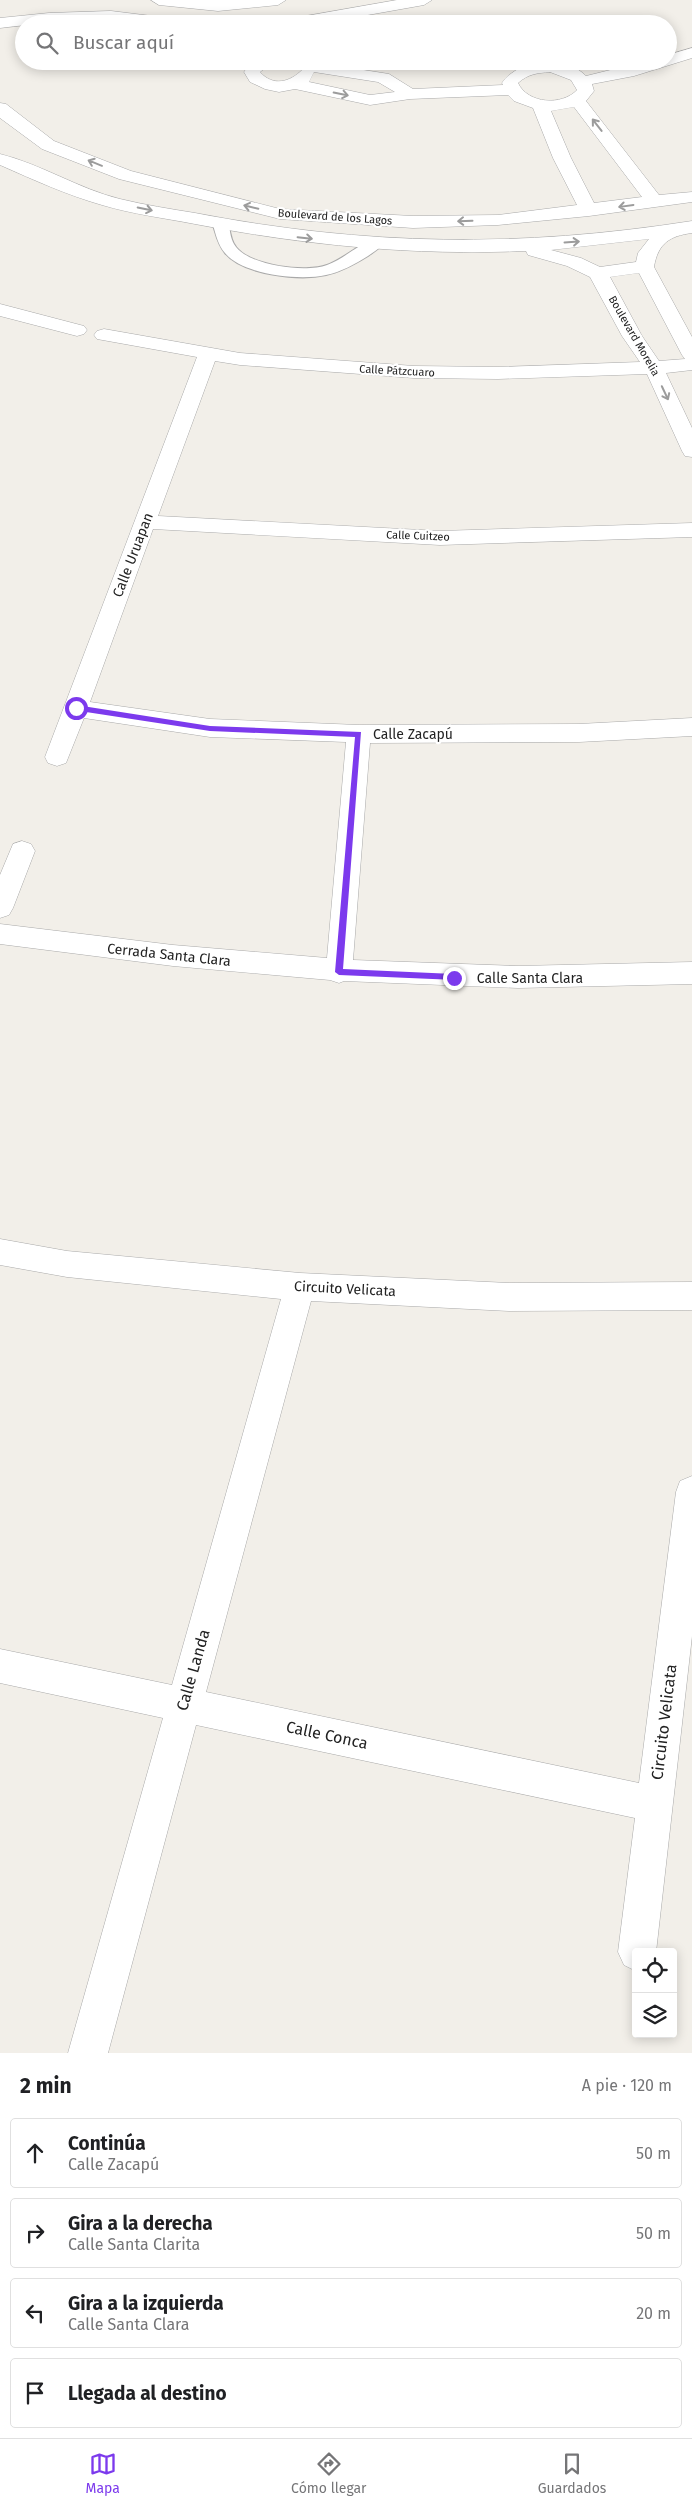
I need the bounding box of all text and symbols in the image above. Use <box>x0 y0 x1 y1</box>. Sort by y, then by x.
search box <box>15 15 677 70</box>
icon: search <box>33 29 61 57</box>
text: Buscar aquí <box>73 31 174 54</box>
one-way arrow <box>332 90 348 99</box>
one-way arrow <box>592 118 602 132</box>
one-way arrow <box>87 158 103 167</box>
one-way arrow <box>619 201 635 211</box>
one-way arrow <box>243 202 259 211</box>
one-way arrow <box>137 205 153 214</box>
street label: Boulevard de los Lagos <box>277 207 393 227</box>
one-way arrow <box>457 216 473 225</box>
one-way arrow <box>297 233 313 243</box>
one-way arrow <box>564 237 580 247</box>
street label: Boulevard Morelia <box>606 294 662 378</box>
street label: Calle Pátzcuaro <box>359 363 435 379</box>
one-way arrow <box>661 385 671 400</box>
street label: Calle Uruapan <box>109 510 157 600</box>
street label: Calle Cuitzeo <box>386 528 450 544</box>
route start <box>65 697 88 720</box>
street label: Calle Zacapú <box>373 726 453 743</box>
street label: Cerrada Santa Clara <box>106 940 232 970</box>
route end <box>443 967 466 990</box>
street label: Calle Santa Clara <box>477 970 583 987</box>
street label: Circuito Velicata <box>294 1278 396 1300</box>
street label: Calle Landa <box>172 1627 214 1713</box>
street label: Circuito Velicata <box>647 1663 681 1781</box>
street label: Calle Conca <box>284 1717 370 1753</box>
map controls <box>632 1948 677 2038</box>
button: locate <box>632 1948 677 1993</box>
button: layers <box>632 1993 677 2038</box>
text: 2 min <box>20 2073 72 2099</box>
text: A pie · 120 m <box>582 2076 672 2095</box>
text: Continúa <box>68 2132 146 2155</box>
icon: ahead <box>21 2139 49 2167</box>
text: 50 m <box>636 2144 671 2163</box>
text: Calle Zacapú <box>68 2155 159 2174</box>
text: Gira a la derecha <box>68 2212 213 2235</box>
icon: right <box>21 2219 49 2247</box>
text: 50 m <box>636 2224 671 2243</box>
text: Calle Santa Clarita <box>68 2235 200 2254</box>
text: Gira a la izquierda <box>68 2292 224 2315</box>
icon: left <box>21 2299 49 2327</box>
text: 20 m <box>636 2304 671 2323</box>
text: Calle Santa Clara <box>68 2315 189 2334</box>
icon: arrive <box>21 2379 49 2407</box>
text: Llegada al destino <box>68 2382 227 2405</box>
tab: Mapa <box>86 2450 120 2497</box>
tab: Cómo llegar <box>291 2450 367 2497</box>
tab: Guardados <box>538 2450 606 2497</box>

